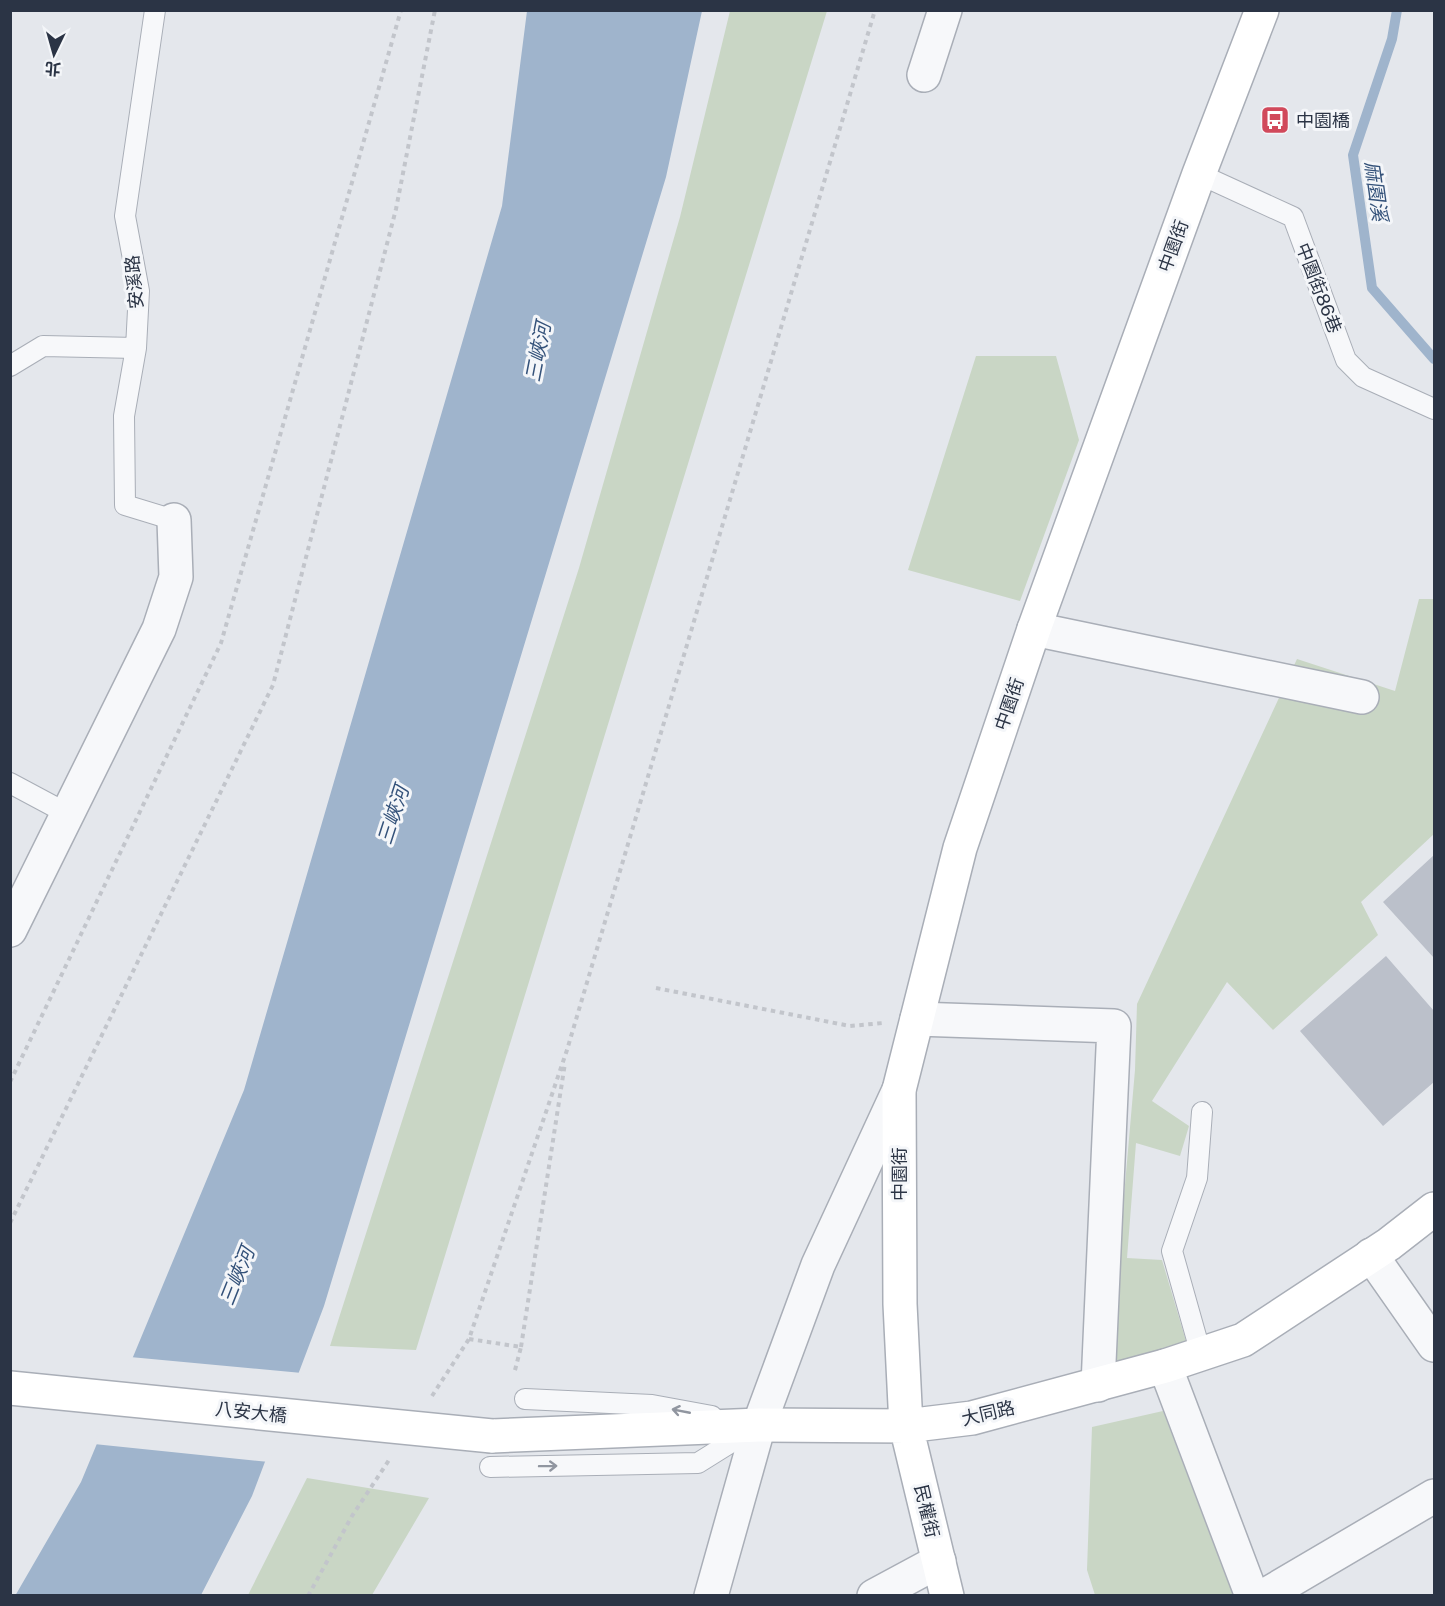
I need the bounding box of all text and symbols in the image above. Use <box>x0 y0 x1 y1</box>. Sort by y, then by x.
north arrow <box>24 24 84 84</box>
text: 北 <box>44 58 62 79</box>
bus stop icon: 中園橋 <box>1259 104 1291 136</box>
place label: 中園橋 <box>1296 110 1350 131</box>
water label: 麻園溪 <box>1360 160 1392 225</box>
street label: 中園街 <box>1154 217 1192 275</box>
street label: 中園街86巷 <box>1292 240 1346 336</box>
street label: 安溪路 <box>121 254 147 310</box>
water label: 三峽河 <box>520 316 556 384</box>
street label: 中園街 <box>990 675 1028 733</box>
water label: 三峽河 <box>372 779 415 847</box>
street label: 中園街 <box>889 1147 910 1201</box>
water label: 三峽河 <box>215 1240 261 1308</box>
street label: 大同路 <box>959 1397 1017 1429</box>
street label: 八安大橋 <box>214 1398 288 1426</box>
one-way arrow <box>671 1405 691 1416</box>
one-way arrow <box>538 1460 558 1472</box>
street label: 民權街 <box>911 1482 943 1540</box>

